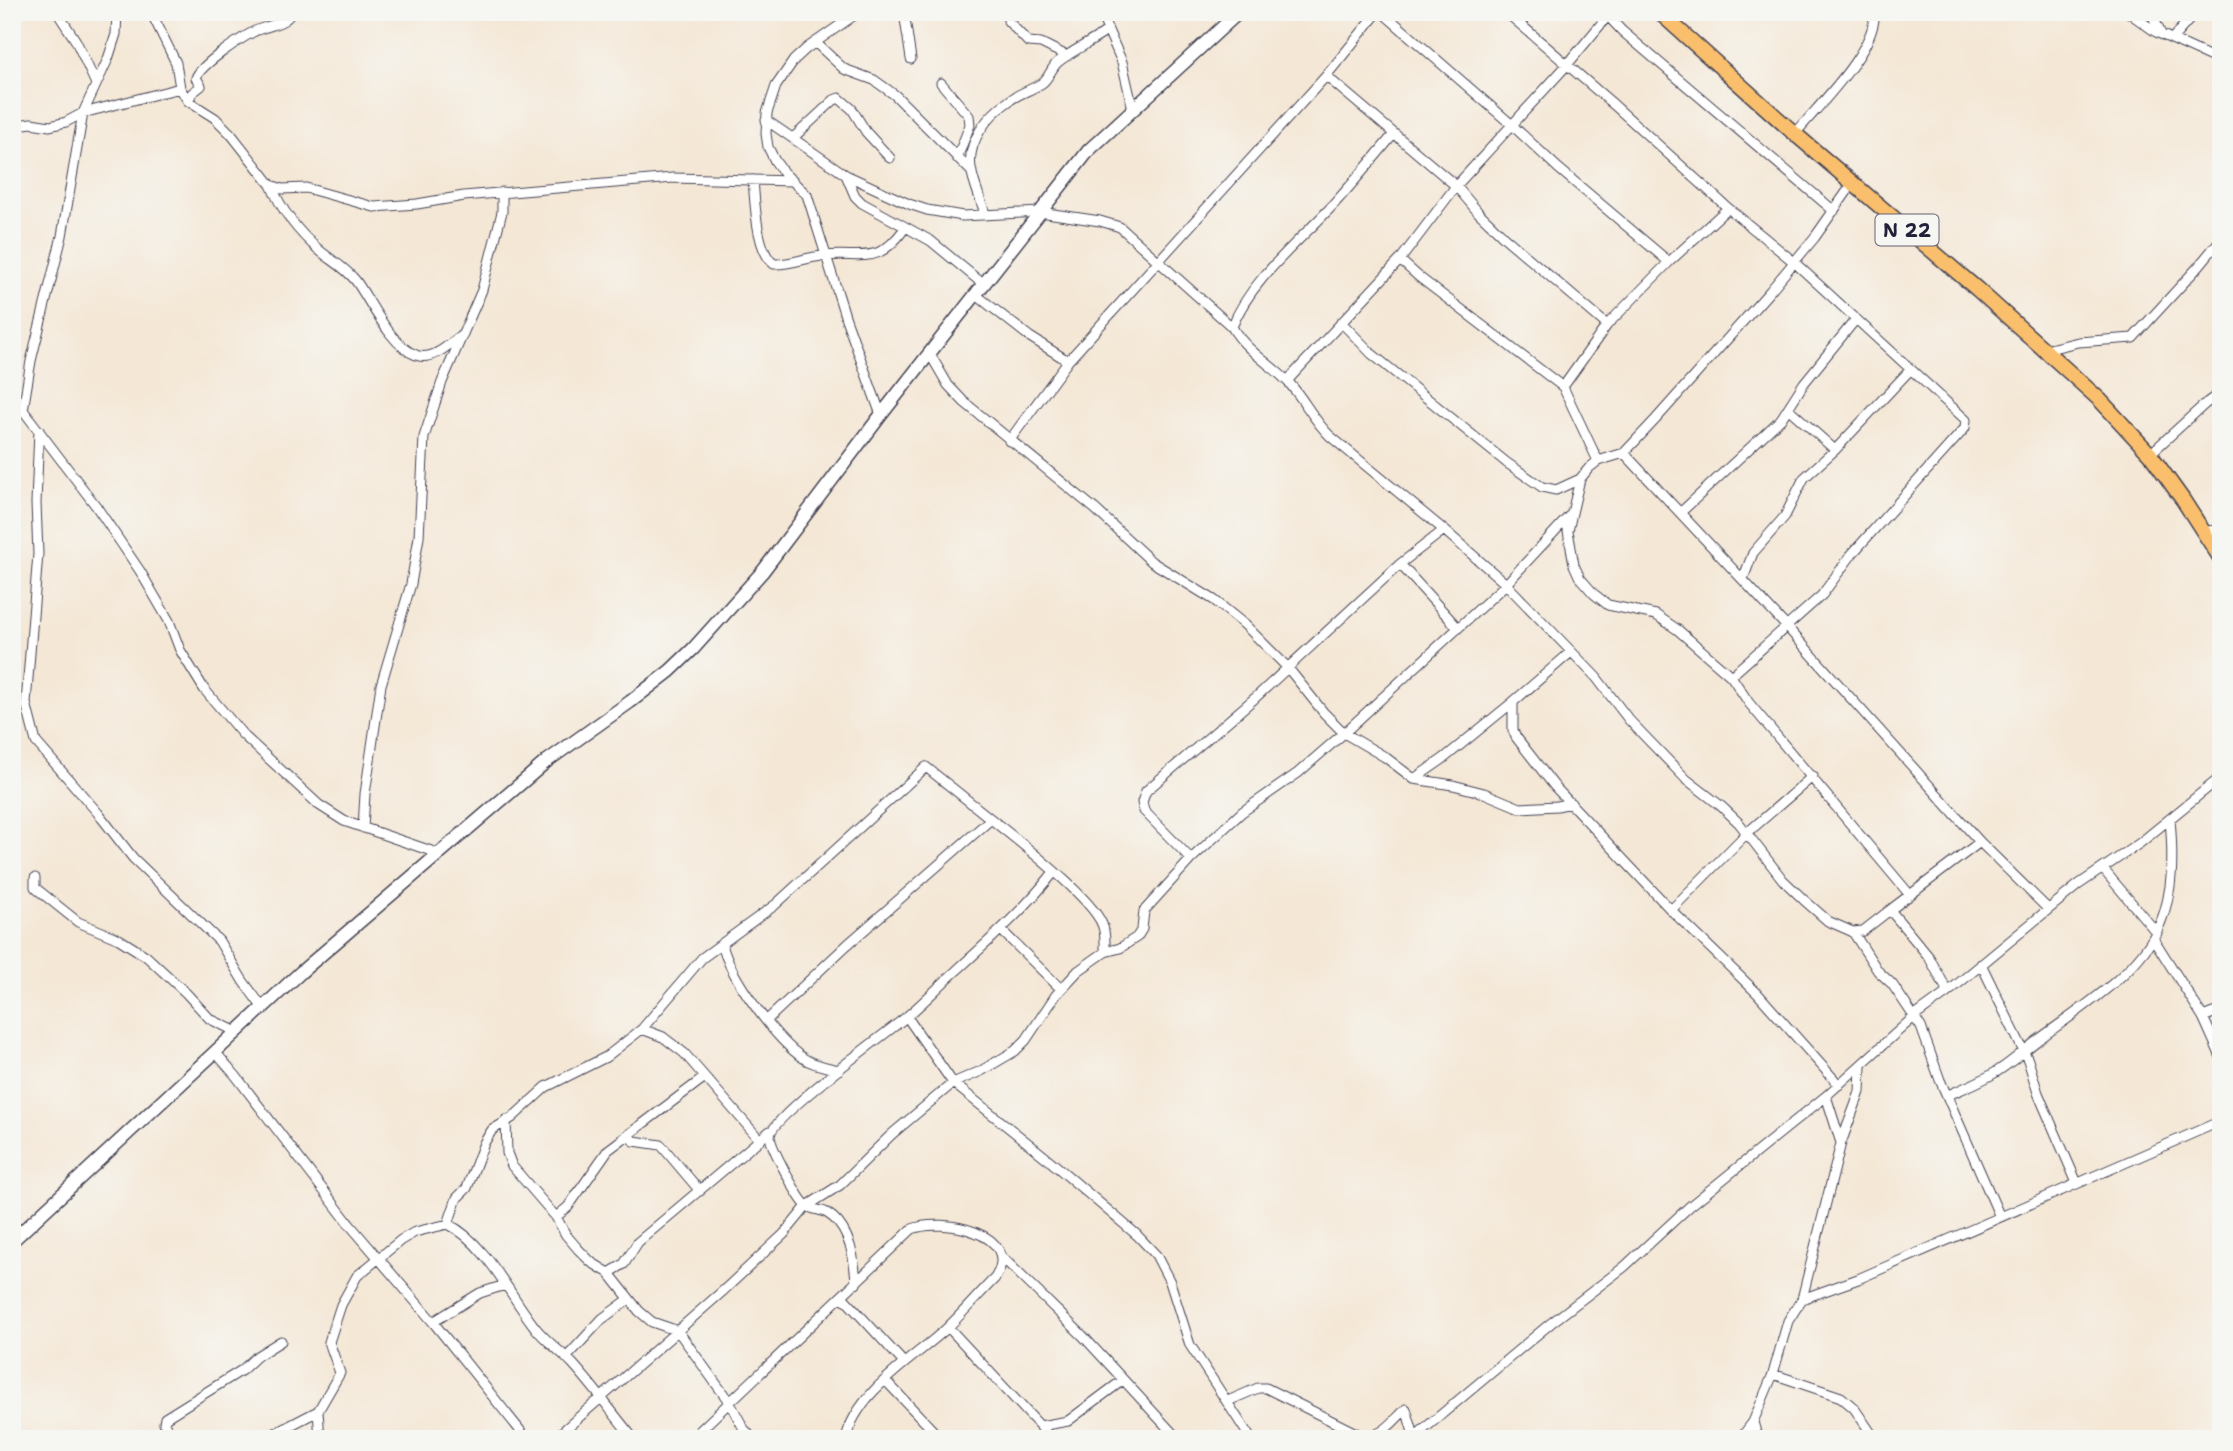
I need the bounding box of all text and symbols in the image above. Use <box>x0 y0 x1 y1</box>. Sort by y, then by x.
road number: N 22 <box>1876 214 1938 246</box>

